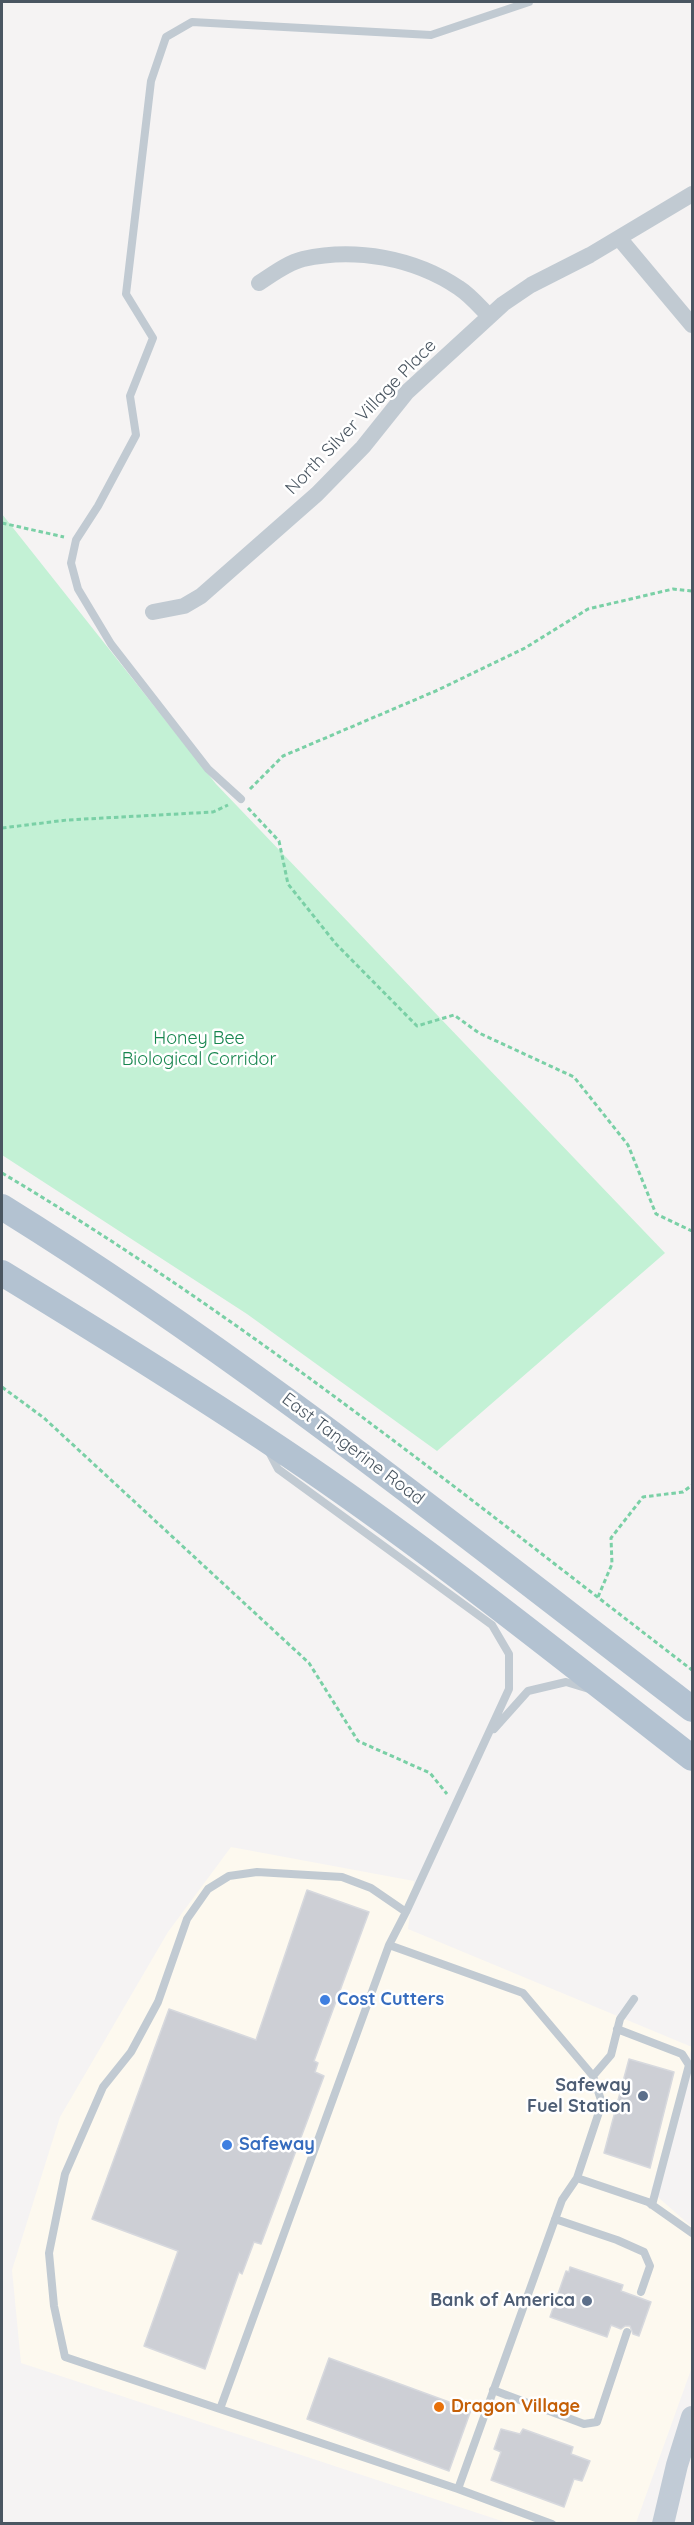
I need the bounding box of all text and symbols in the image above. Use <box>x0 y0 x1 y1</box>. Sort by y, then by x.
street label: North Silver Village Place <box>281 335 441 499</box>
park label: Honey Bee Biological Corridor <box>122 1028 276 1070</box>
street label: East Tangerine Road <box>277 1388 429 1510</box>
place label: Cost Cutters <box>337 1989 444 2011</box>
marker: Cost Cutters <box>318 1993 332 2007</box>
place label: Safeway Fuel Station <box>527 2075 631 2118</box>
marker: Safeway Fuel Station <box>636 2089 650 2103</box>
place label: Safeway <box>239 2134 315 2156</box>
marker: Safeway <box>220 2138 234 2152</box>
place label: Bank of America <box>430 2290 575 2312</box>
marker: Bank of America <box>580 2294 594 2308</box>
place label: Dragon Village <box>451 2396 580 2418</box>
marker: Dragon Village <box>432 2400 446 2414</box>

